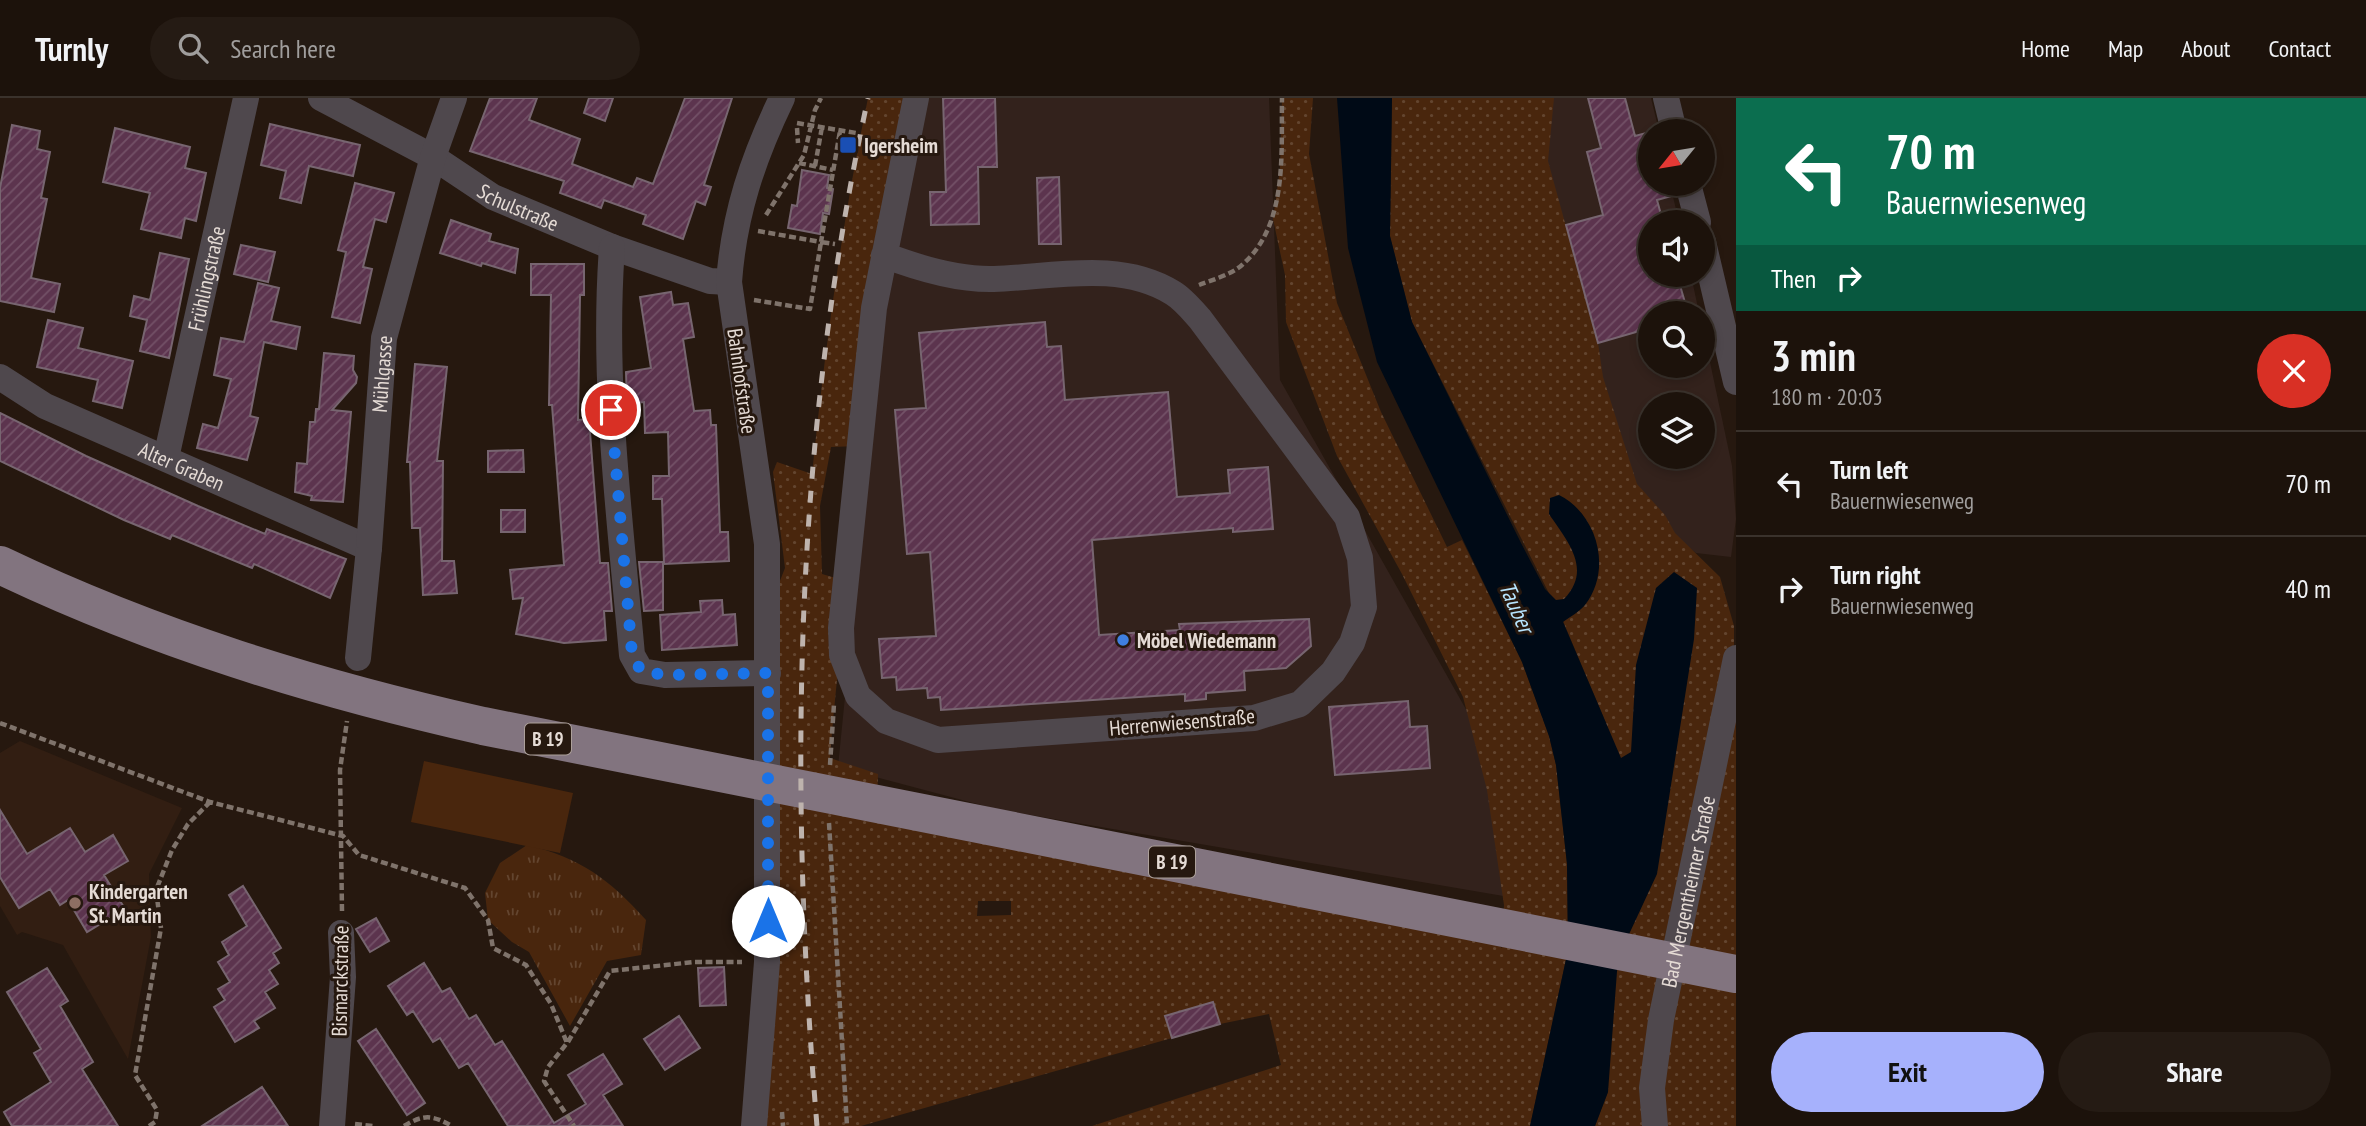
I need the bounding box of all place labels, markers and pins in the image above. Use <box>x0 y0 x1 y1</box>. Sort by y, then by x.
place label: Igersheim <box>864 132 938 159</box>
marker: Igersheim <box>838 135 858 155</box>
pin <box>581 380 641 440</box>
place label: Möbel Wiedemann <box>1137 627 1276 654</box>
marker: Möbel Wiedemann <box>1115 632 1131 648</box>
place label: Kindergarten St. Martin <box>89 878 188 929</box>
marker: Kindergarten St. Martin <box>67 895 83 911</box>

